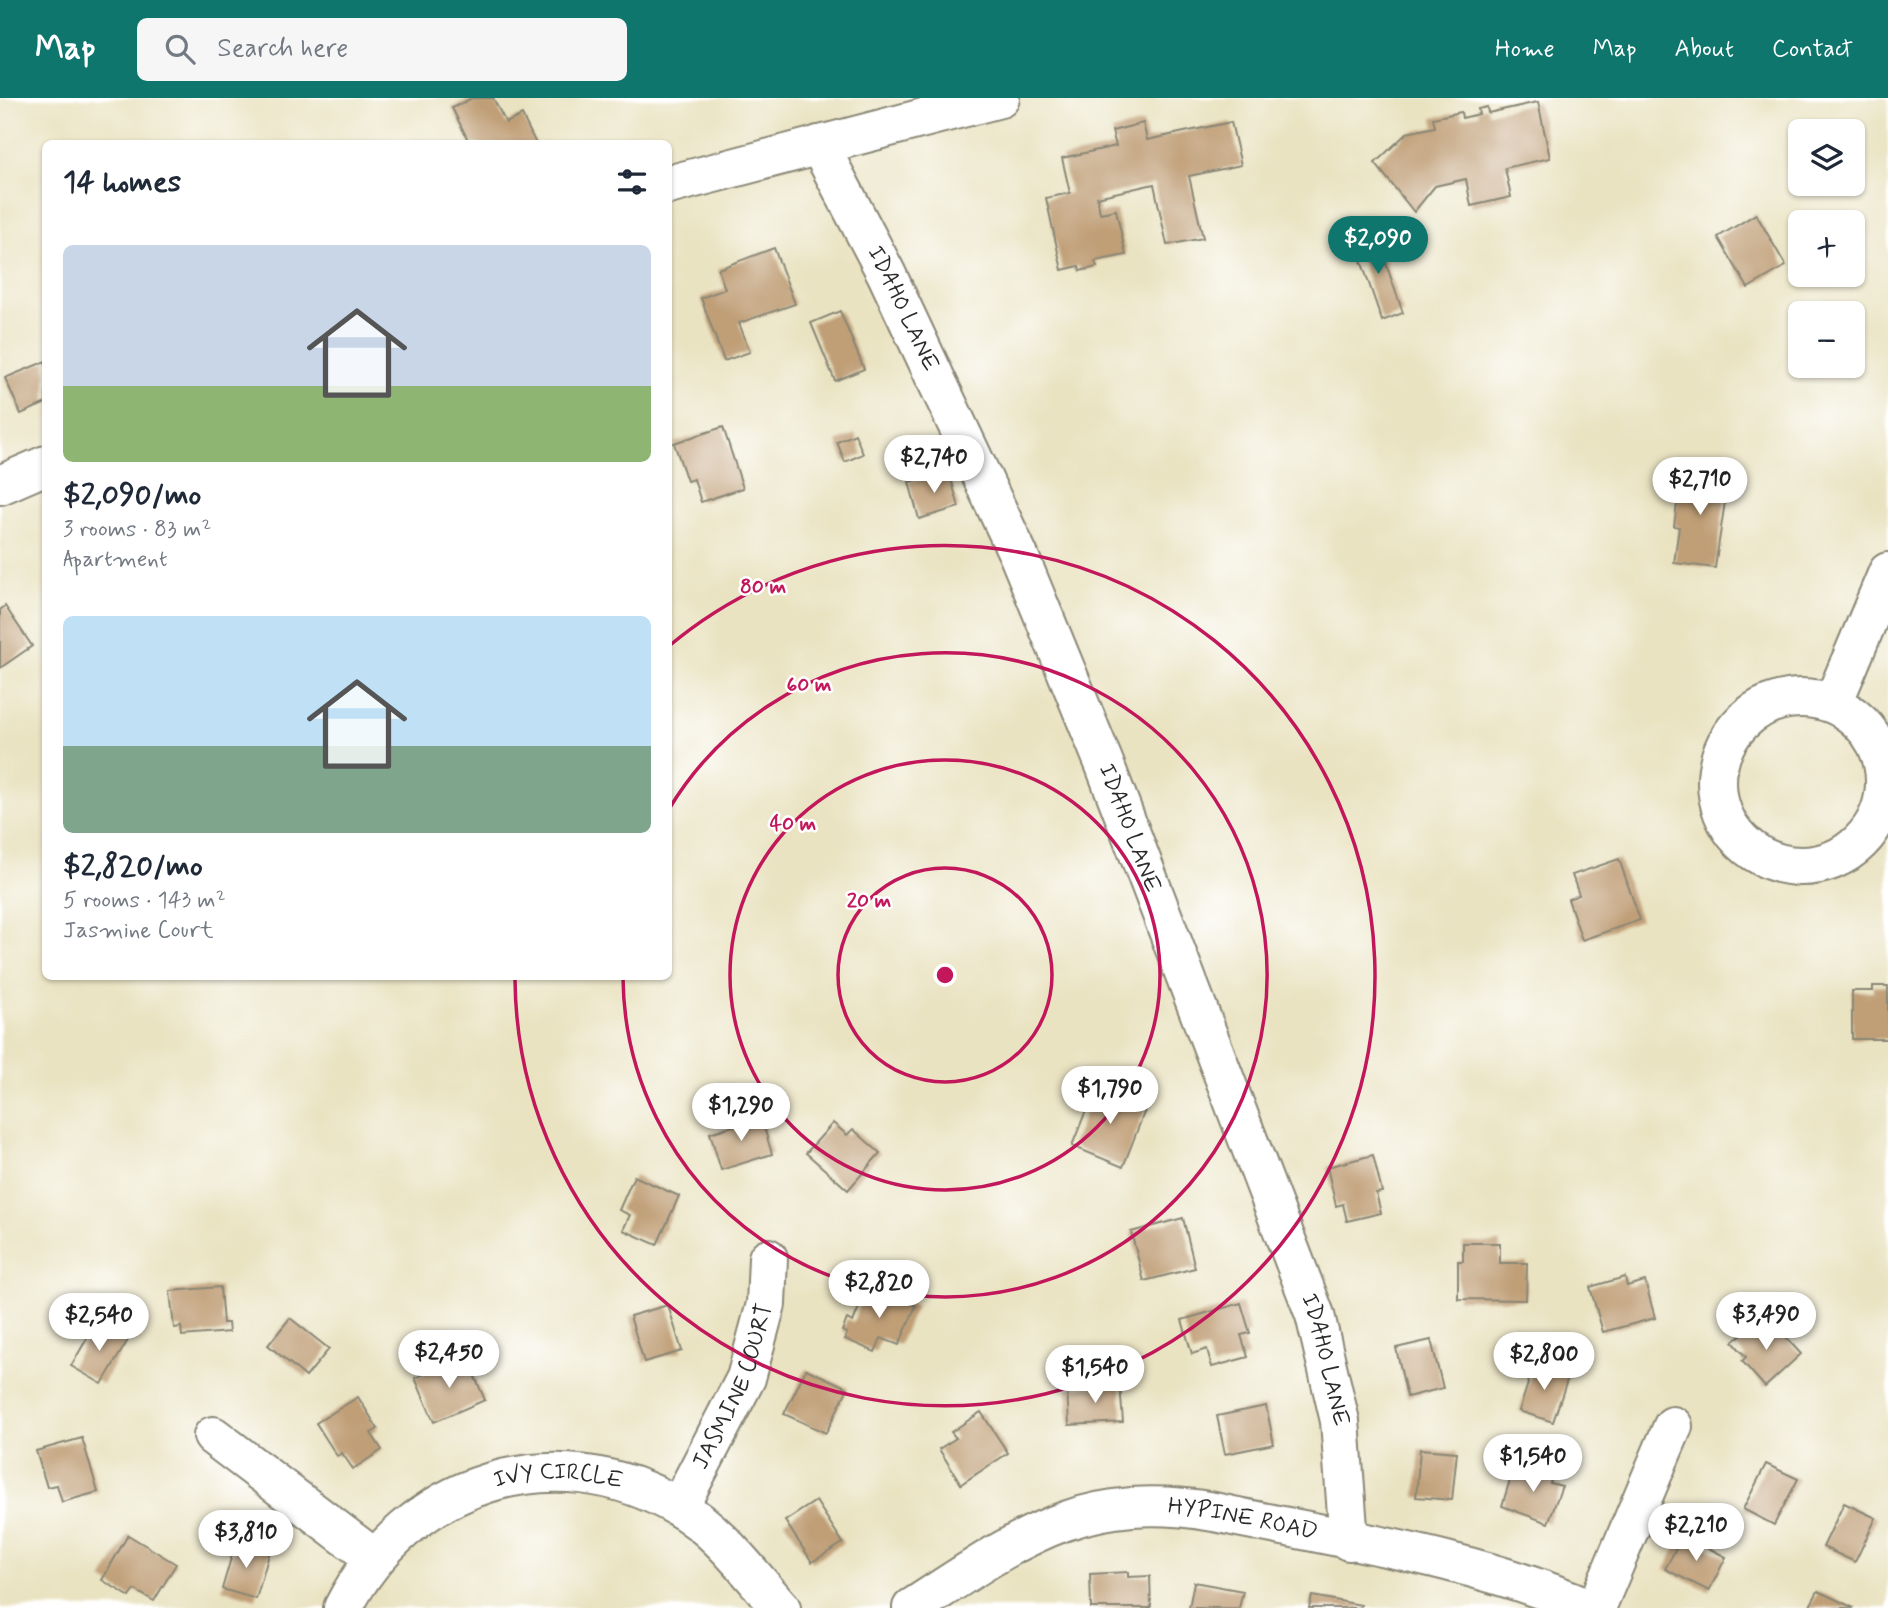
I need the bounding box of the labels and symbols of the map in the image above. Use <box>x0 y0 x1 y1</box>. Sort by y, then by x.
pin: $2,090 <box>1321 216 1435 276</box>
street label: IDAHO LANE <box>860 241 945 376</box>
pin: $2,740 <box>877 436 991 495</box>
pin: $2,710 <box>1643 458 1757 517</box>
text: 80 m <box>740 573 786 601</box>
text: 60 m <box>786 671 832 699</box>
street label: IDAHO LANE <box>1091 760 1167 897</box>
text: 40 m <box>770 810 817 838</box>
text: 20 m <box>847 887 892 915</box>
centre of rings <box>933 963 957 987</box>
pin: $1,790 <box>1053 1066 1167 1126</box>
pin: $1,290 <box>684 1084 798 1143</box>
pin: $2,820 <box>822 1260 936 1320</box>
street label: IDAHO LANE <box>1293 1290 1356 1429</box>
pin: $3,490 <box>1709 1292 1823 1352</box>
pin: $2,540 <box>42 1294 156 1353</box>
street label: JASMINE COURT <box>686 1300 780 1475</box>
pin: $2,450 <box>392 1330 506 1390</box>
pin: $2,800 <box>1487 1332 1601 1392</box>
pin: $1,540 <box>1038 1346 1152 1405</box>
pin: $1,540 <box>1476 1434 1590 1494</box>
street label: IVY CIRCLE <box>491 1458 626 1497</box>
street label: HYPINE ROAD <box>1167 1492 1320 1548</box>
pin: $2,210 <box>1639 1504 1753 1563</box>
pin: $3,810 <box>189 1510 303 1570</box>

